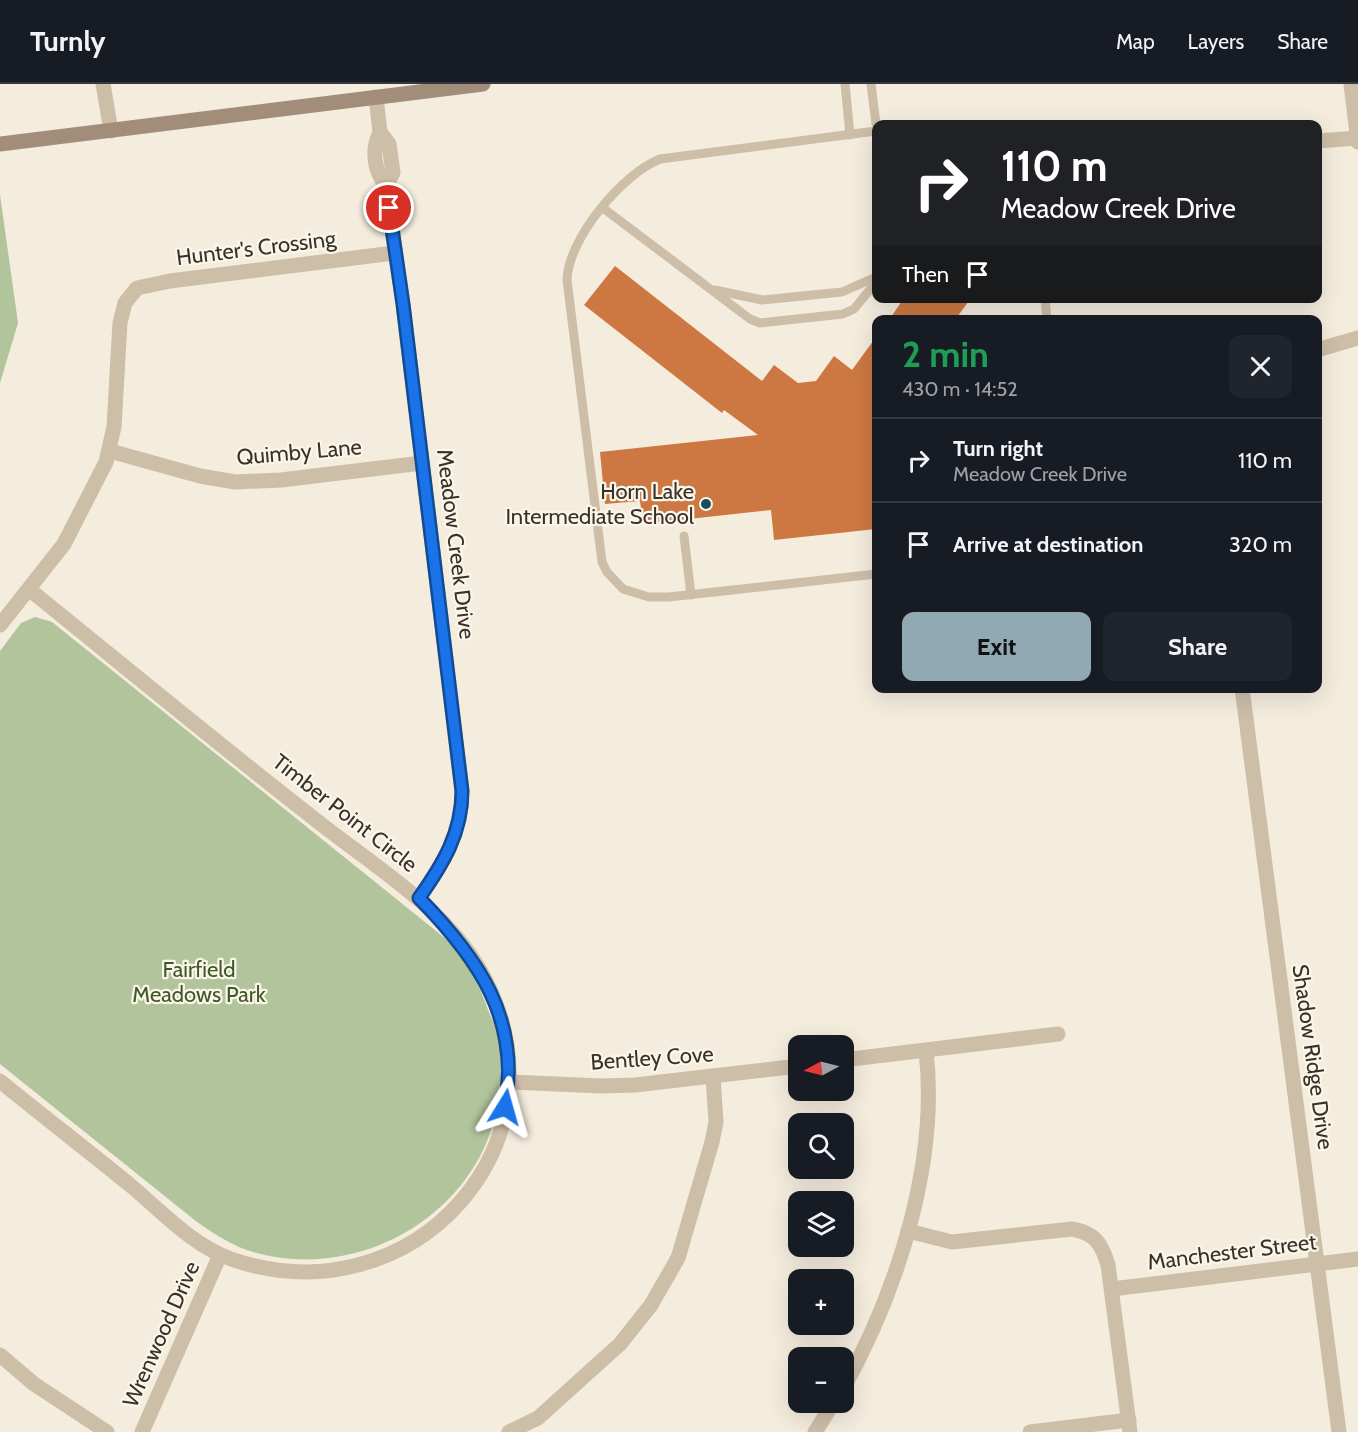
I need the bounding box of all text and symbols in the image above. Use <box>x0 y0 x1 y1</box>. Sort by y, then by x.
text: Turnly <box>30 24 106 58</box>
text: Map <box>1116 29 1155 54</box>
text: Layers <box>1188 29 1244 54</box>
text: Share <box>1277 29 1328 54</box>
text: 110 m <box>1001 140 1108 192</box>
icon: right <box>902 144 980 222</box>
pin <box>363 182 414 233</box>
icon: arrive <box>372 191 405 224</box>
text: Meadow Creek Drive <box>1001 192 1236 225</box>
street label: Hunter's Crossing <box>175 225 338 271</box>
icon: arrive <box>961 258 994 291</box>
text: Then <box>902 261 949 288</box>
text: 2 min <box>902 332 989 376</box>
button: close <box>1229 335 1292 398</box>
text: 430 m · 14:52 <box>902 377 1018 401</box>
street label: Quimby Lane <box>235 433 363 471</box>
text: Turn right <box>953 435 1043 462</box>
icon: right <box>902 444 935 477</box>
street label: Meadow Creek Drive <box>431 447 481 641</box>
text: 110 m <box>1238 447 1292 474</box>
text: Meadow Creek Drive <box>953 462 1127 486</box>
place label: Horn Lake Intermediate School <box>505 478 695 530</box>
marker: Horn Lake Intermediate School <box>699 497 713 511</box>
icon: arrive <box>902 528 935 561</box>
text: Arrive at destination <box>953 531 1143 558</box>
text: 320 m <box>1229 531 1292 558</box>
button: Exit <box>902 612 1091 681</box>
button: Share <box>1103 612 1292 681</box>
street label: Timber Point Circle <box>267 748 423 878</box>
park label: Fairfield Meadows Park <box>132 956 266 1008</box>
street label: Shadow Ridge Drive <box>1287 963 1339 1151</box>
north arrow <box>788 1035 854 1101</box>
map controls <box>788 1035 854 1413</box>
street label: Bentley Cove <box>590 1040 714 1076</box>
position arrow <box>473 1075 537 1139</box>
button: search <box>788 1113 854 1179</box>
button: layers <box>788 1191 854 1257</box>
street label: Manchester Street <box>1146 1228 1319 1276</box>
street label: Wrenwood Drive <box>117 1257 205 1411</box>
button: + <box>788 1269 854 1335</box>
button: − <box>788 1347 854 1413</box>

